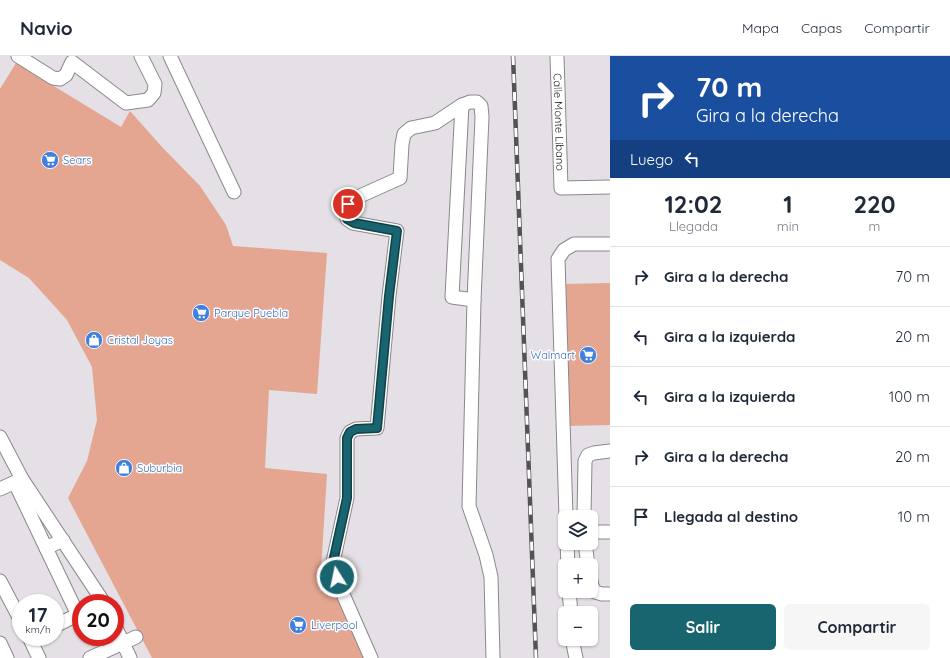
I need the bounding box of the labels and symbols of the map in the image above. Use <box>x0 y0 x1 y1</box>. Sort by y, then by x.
street label: Calle Monte Líbano <box>551 73 567 171</box>
supermarket icon: Sears <box>40 150 60 170</box>
place label: Sears <box>63 153 92 167</box>
pin <box>331 187 365 221</box>
supermarket icon: Parque Puebla <box>191 303 211 323</box>
place label: Parque Puebla <box>214 306 288 320</box>
shop icon: Cristal Joyas <box>84 330 104 350</box>
place label: Cristal Joyas <box>107 333 173 347</box>
supermarket icon: Walmart <box>578 345 598 365</box>
place label: Walmart <box>531 348 575 362</box>
shop icon: Suburbia <box>114 458 134 478</box>
place label: Suburbia <box>137 461 182 475</box>
position arrow <box>316 556 358 598</box>
speed limit sign: 20 <box>72 594 124 646</box>
supermarket icon: Liverpool <box>288 615 308 635</box>
place label: Liverpool <box>311 618 358 632</box>

